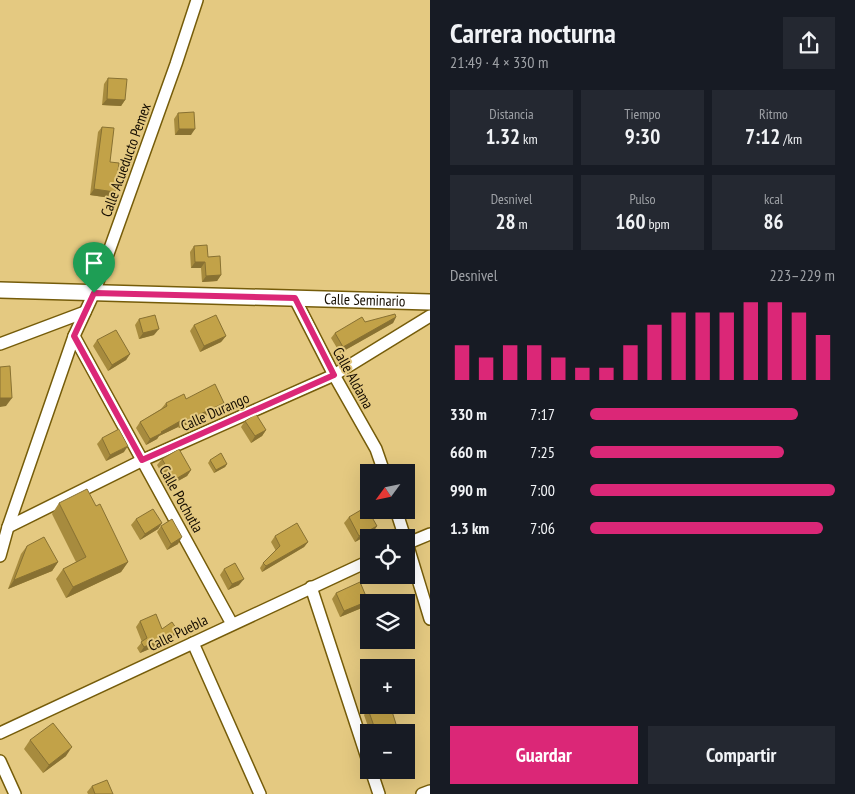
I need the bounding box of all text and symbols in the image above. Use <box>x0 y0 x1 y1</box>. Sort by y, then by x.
text: Carrera nocturna <box>450 14 616 51</box>
button: share <box>783 17 835 69</box>
text: 21:49 · 4 × 330 m <box>450 52 548 72</box>
street label: Calle Acueducto Pemex <box>96 100 155 219</box>
text: Distancia <box>489 105 534 123</box>
text: Tiempo <box>624 105 661 123</box>
text: Ritmo <box>759 105 788 123</box>
text: 1.32 <box>485 123 520 150</box>
text: 9:30 <box>625 123 660 150</box>
text: 7:12 <box>745 123 780 150</box>
text: km <box>520 130 538 148</box>
text: /km <box>780 130 802 148</box>
text: Desnivel <box>491 190 532 208</box>
text: Pulso <box>629 190 656 208</box>
text: kcal <box>764 190 783 208</box>
text: 28 <box>495 208 515 235</box>
text: 160 <box>615 208 645 235</box>
text: 86 <box>763 208 784 235</box>
text: m <box>515 215 528 233</box>
text: bpm <box>645 215 670 233</box>
pin <box>73 242 115 293</box>
icon: arrive <box>80 249 108 277</box>
text: Desnivel <box>450 265 497 285</box>
text: 223–229 m <box>770 265 835 285</box>
street label: Calle Seminario <box>324 289 406 310</box>
street label: Calle Aldama <box>329 344 378 412</box>
street label: Calle Durango <box>178 388 252 435</box>
text: 330 m <box>450 404 487 424</box>
text: 7:17 <box>530 404 555 424</box>
text: 660 m <box>450 442 487 462</box>
text: 7:25 <box>530 442 555 462</box>
street label: Calle Pochutla <box>155 462 208 536</box>
north arrow <box>360 464 415 519</box>
map controls <box>360 464 415 779</box>
text: 990 m <box>450 480 487 500</box>
text: 7:00 <box>530 480 555 500</box>
text: 1.3 km <box>450 518 489 538</box>
text: 7:06 <box>530 518 555 538</box>
button: locate <box>360 529 415 584</box>
button: layers <box>360 594 415 649</box>
street label: Calle Puebla <box>145 610 211 655</box>
button: + <box>360 659 415 714</box>
button: − <box>360 724 415 779</box>
button: Guardar <box>450 726 638 784</box>
button: Compartir <box>648 726 835 784</box>

